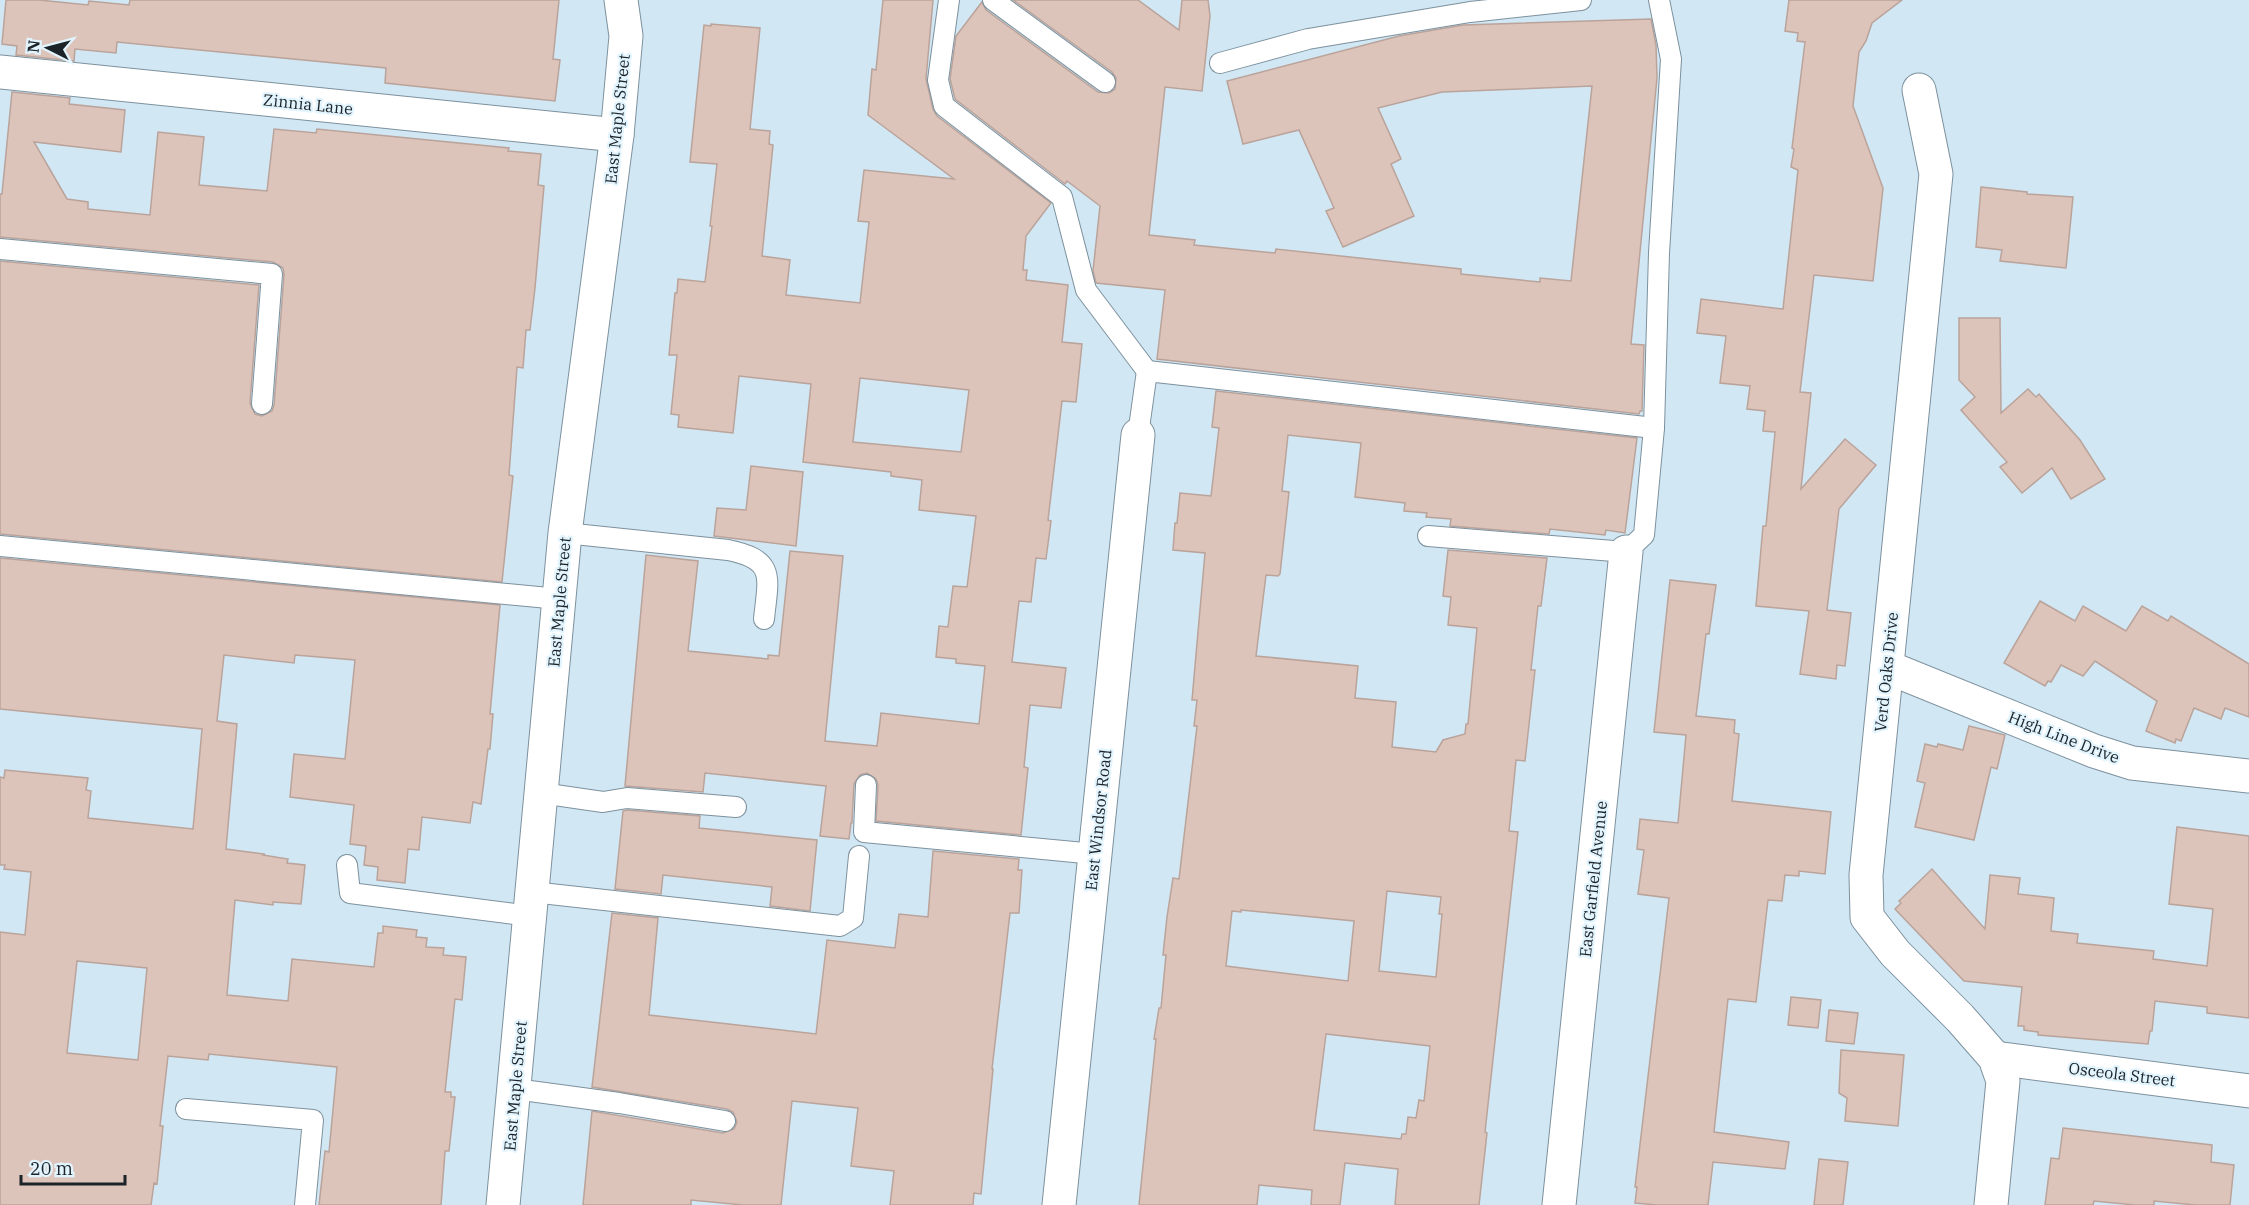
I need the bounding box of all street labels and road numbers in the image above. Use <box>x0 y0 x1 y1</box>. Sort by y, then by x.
street label: East Maple Street <box>600 53 634 185</box>
street label: Zinnia Lane <box>262 89 354 119</box>
street label: East Maple Street <box>543 536 575 668</box>
street label: Verd Oaks Drive <box>1870 611 1902 733</box>
street label: High Line Drive <box>2006 707 2122 767</box>
street label: East Windsor Road <box>1081 748 1115 892</box>
street label: East Garfield Avenue <box>1575 800 1611 958</box>
street label: East Maple Street <box>499 1020 531 1152</box>
street label: Osceola Street <box>2068 1058 2177 1090</box>

